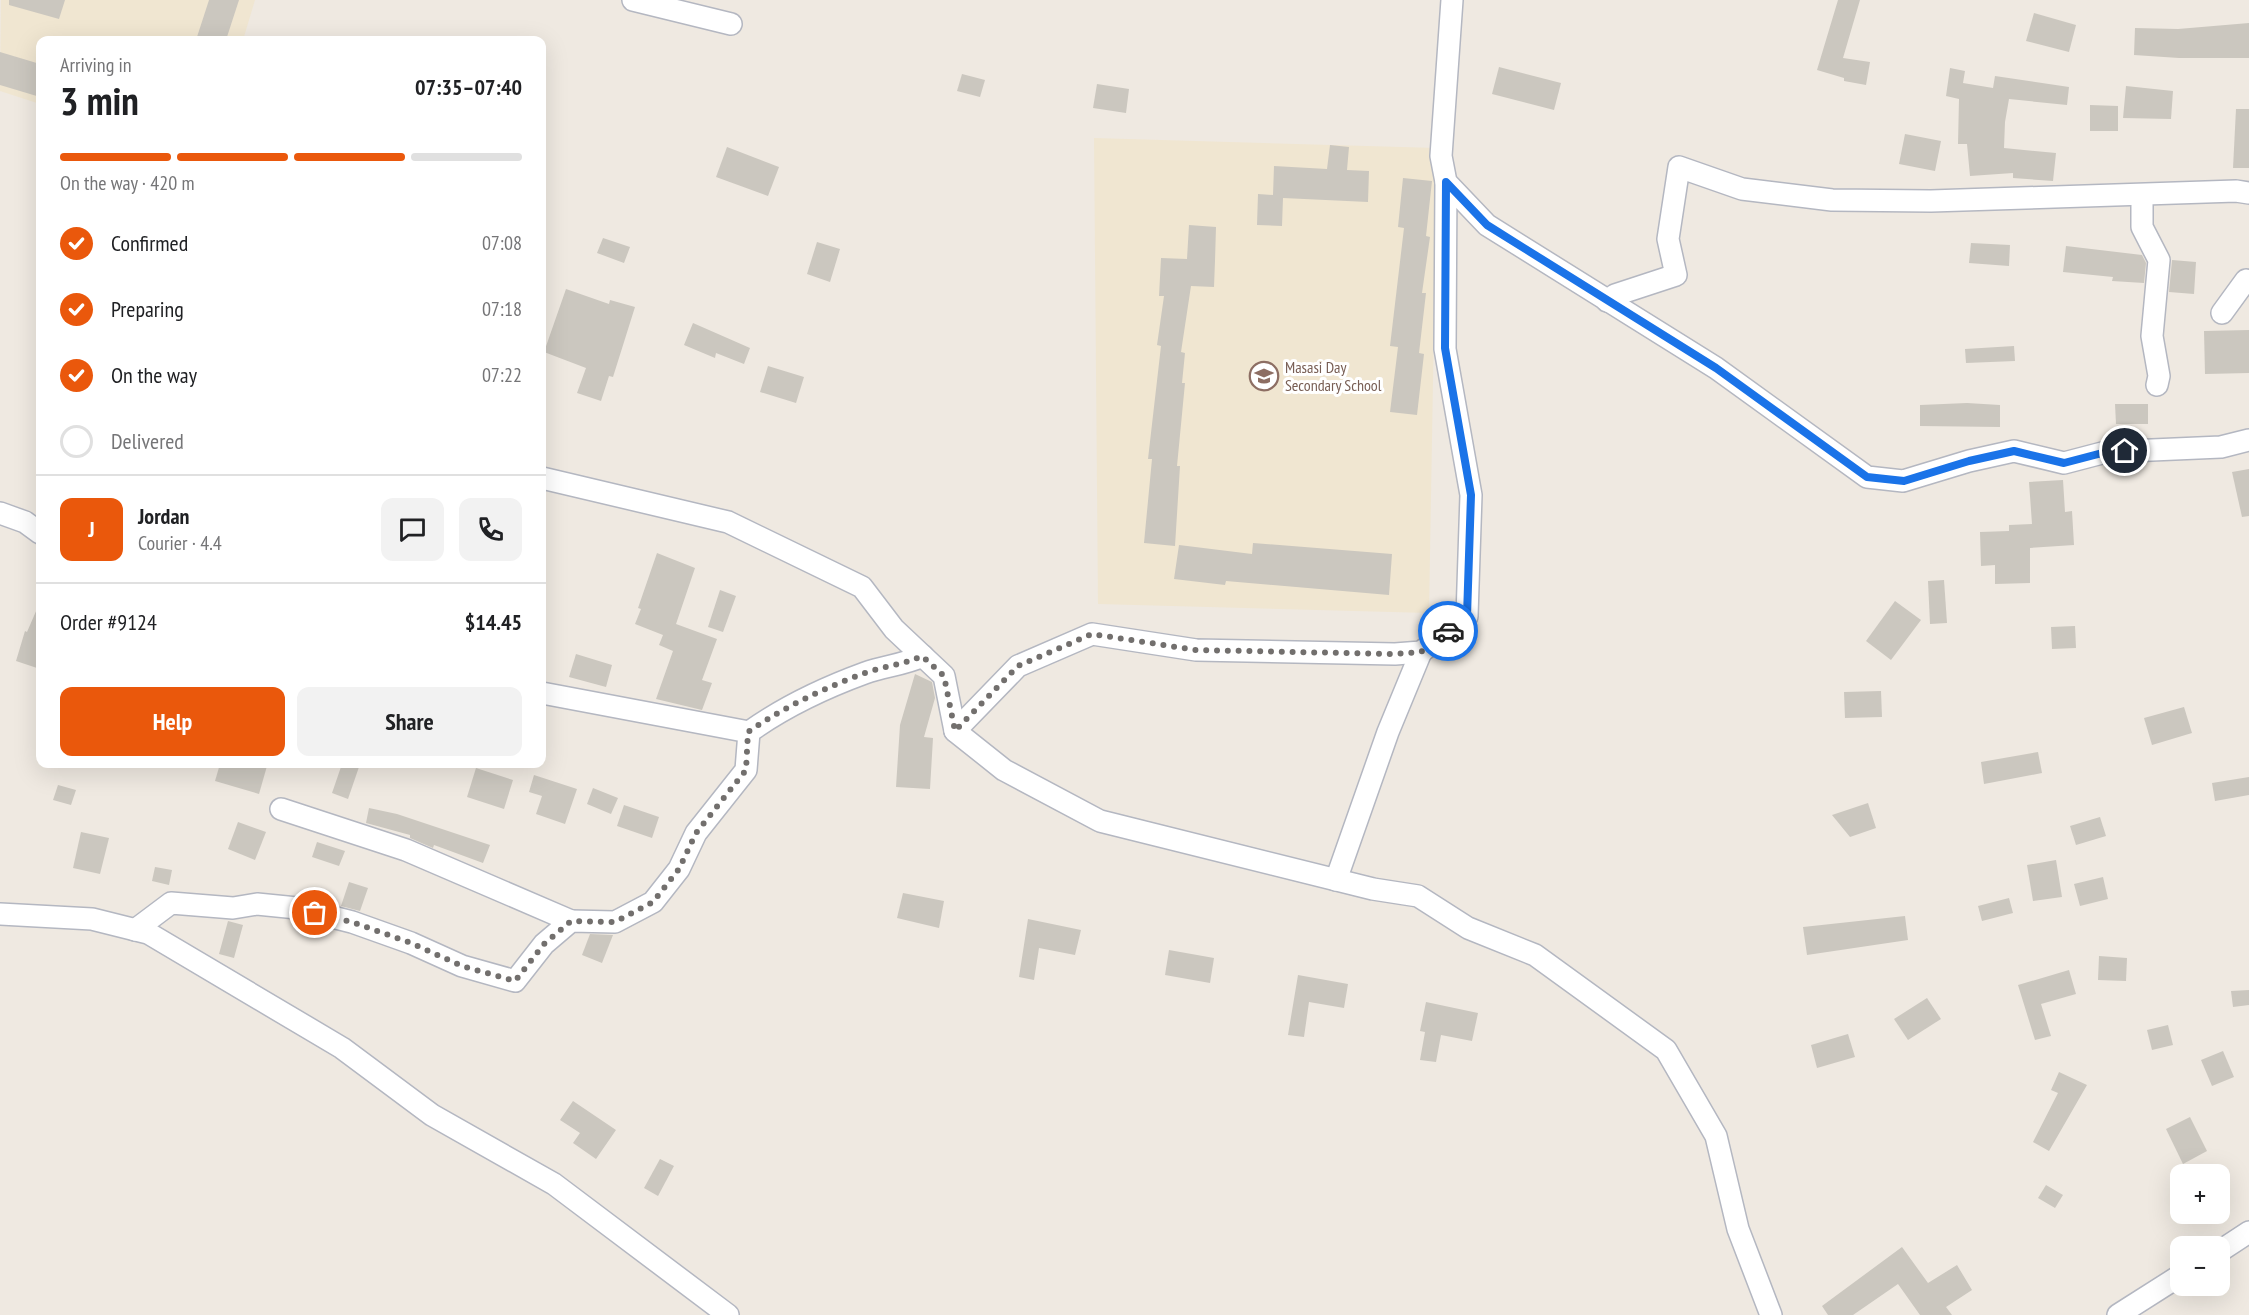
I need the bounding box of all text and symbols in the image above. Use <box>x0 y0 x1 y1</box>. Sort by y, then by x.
text: Arriving in <box>60 52 132 78</box>
text: 07:35–07:40 <box>415 73 522 101</box>
text: 3 min <box>60 75 139 126</box>
text: On the way · 420 m <box>60 170 195 196</box>
icon: check <box>60 227 93 260</box>
text: Confirmed <box>111 229 188 257</box>
text: 07:08 <box>482 230 522 256</box>
icon: check <box>60 293 93 326</box>
text: Preparing <box>111 295 184 323</box>
text: 07:18 <box>482 296 522 322</box>
place label: Masasi Day Secondary School <box>1285 357 1382 395</box>
icon: check <box>60 359 93 392</box>
school or university icon: Masasi Day Secondary School <box>1248 360 1280 392</box>
text: On the way <box>111 361 197 389</box>
text: 07:22 <box>482 362 522 388</box>
pin <box>2099 425 2150 476</box>
text: Delivered <box>111 427 184 455</box>
icon: home <box>2108 434 2141 467</box>
button: chat <box>381 498 444 561</box>
button: phone <box>459 498 522 561</box>
text: Jordan <box>138 502 189 530</box>
text: J <box>88 515 95 543</box>
text: Courier · 4.4 <box>138 530 222 556</box>
courier <box>1418 601 1478 661</box>
text: Order #9124 <box>60 608 157 636</box>
text: $14.45 <box>465 608 522 636</box>
icon: car <box>1432 615 1465 648</box>
button: Help <box>60 687 285 756</box>
button: Share <box>297 687 522 756</box>
pin <box>289 887 340 938</box>
icon: bag <box>298 896 331 929</box>
map controls <box>2170 1164 2230 1296</box>
button: + <box>2170 1164 2230 1224</box>
button: − <box>2170 1236 2230 1296</box>

